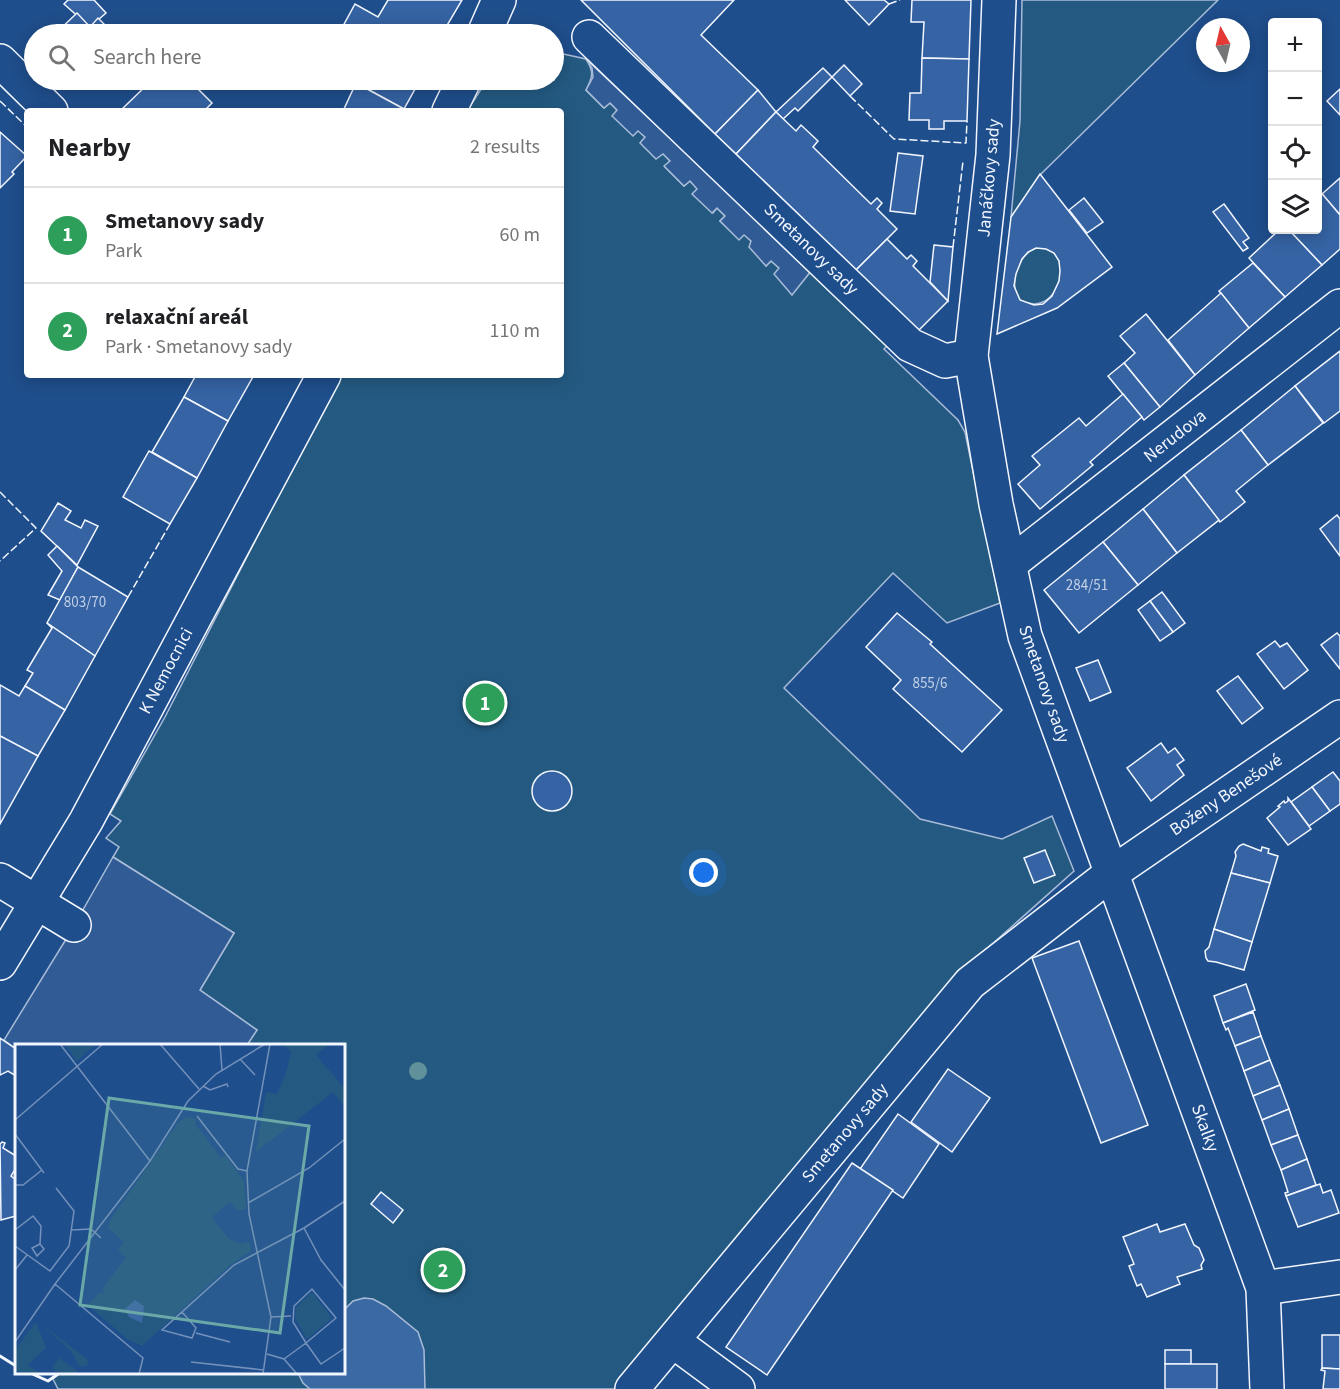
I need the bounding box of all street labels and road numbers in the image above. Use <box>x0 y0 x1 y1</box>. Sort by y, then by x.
street label: Janáčkovy sady <box>971 117 1007 238</box>
street label: Smetanovy sady <box>758 197 864 301</box>
street label: Nerudova <box>1138 404 1212 468</box>
street label: Smetanovy sady <box>1012 622 1076 747</box>
street label: K Nemocnici <box>133 623 199 719</box>
street label: Boženy Benešové <box>1165 748 1287 842</box>
street label: Smetanovy sady <box>796 1077 894 1188</box>
street label: Skalky <box>1185 1101 1225 1156</box>

